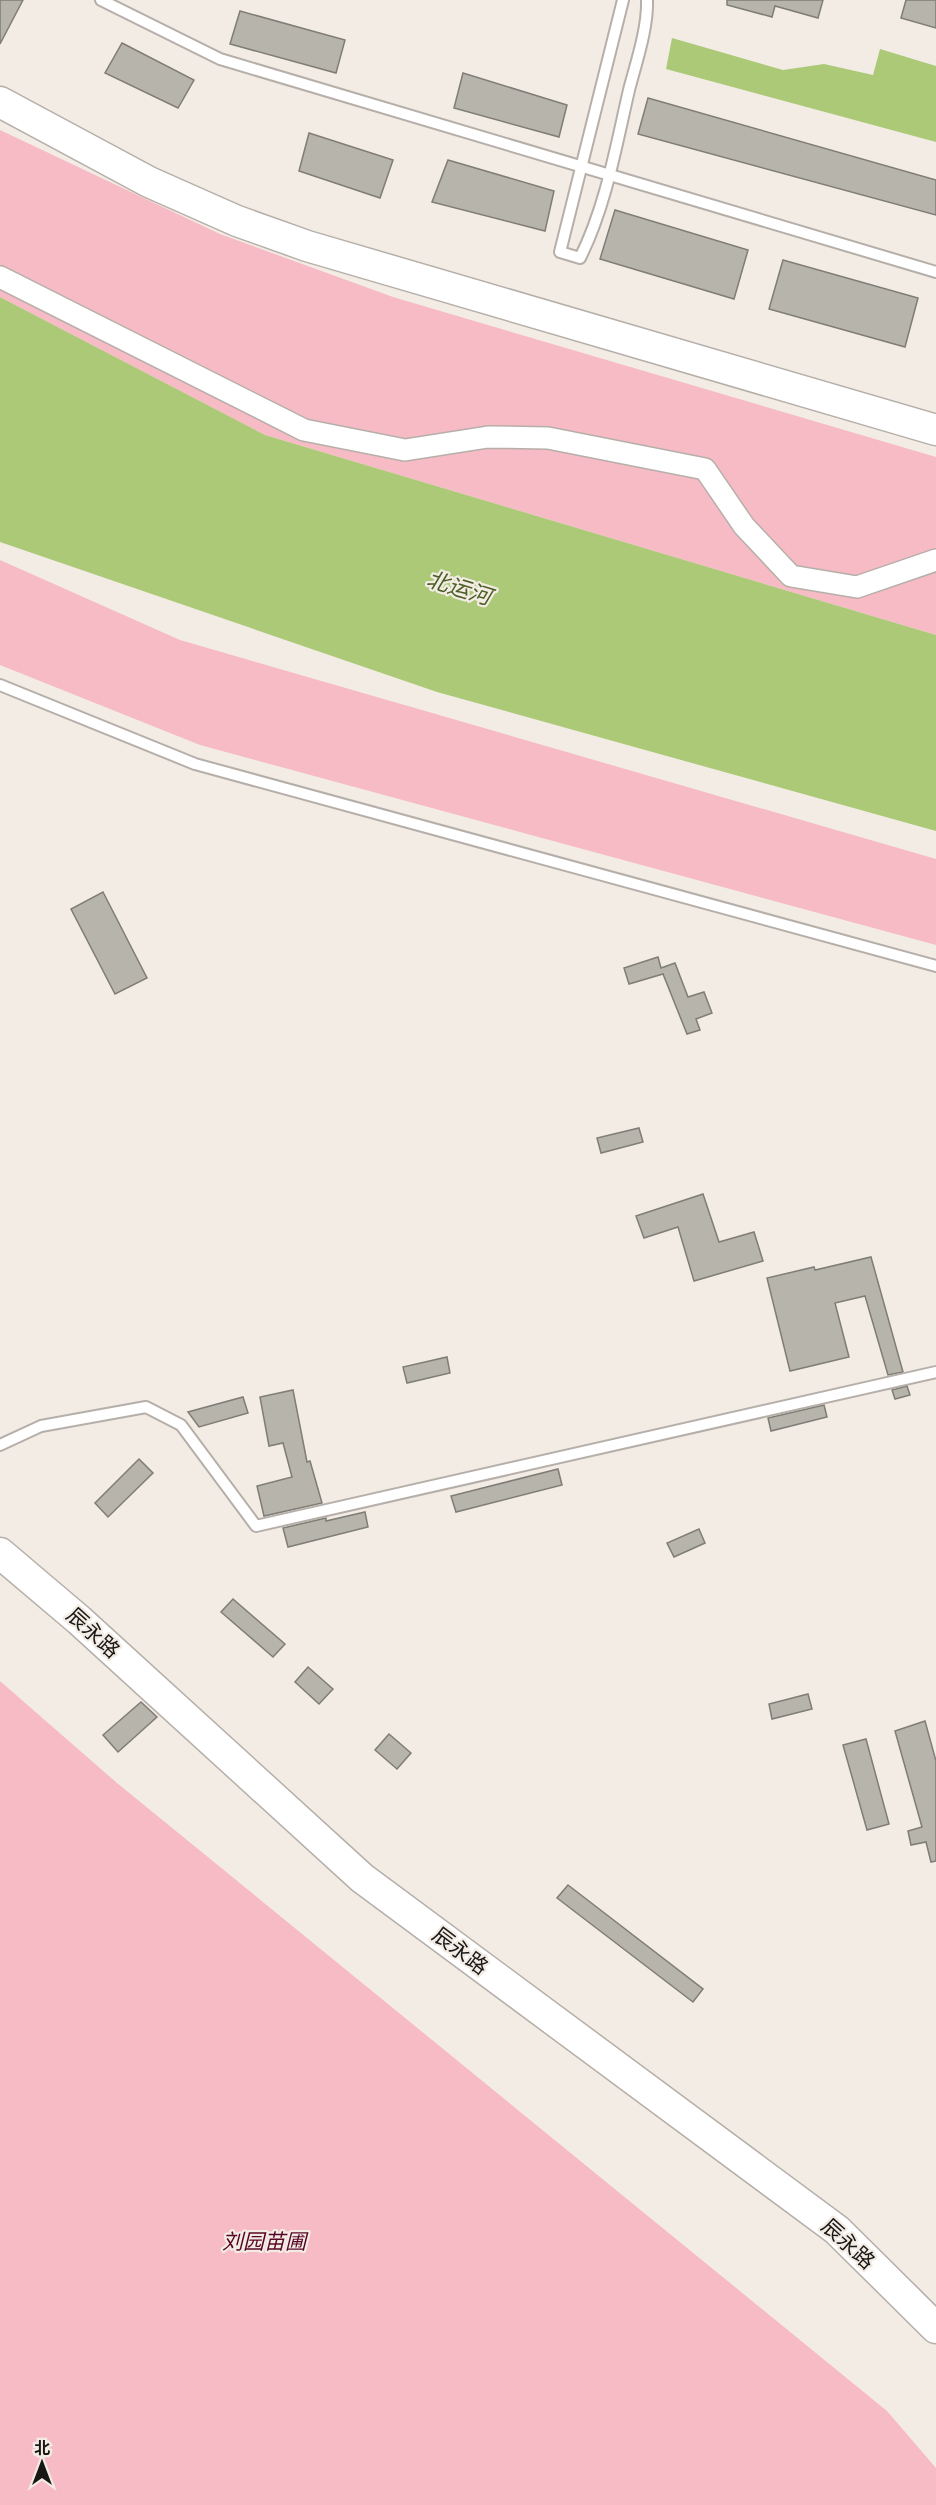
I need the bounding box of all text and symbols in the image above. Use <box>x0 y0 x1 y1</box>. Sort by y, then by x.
water label: 北运河 <box>424 566 498 611</box>
street label: 辰永路 <box>62 1603 124 1663</box>
street label: 辰永路 <box>428 1922 492 1980</box>
street label: 辰永路 <box>817 2214 879 2274</box>
park label: 刘园苗圃 <box>222 2230 309 2254</box>
north arrow <box>12 2433 72 2493</box>
text: 北 <box>34 2439 50 2458</box>

